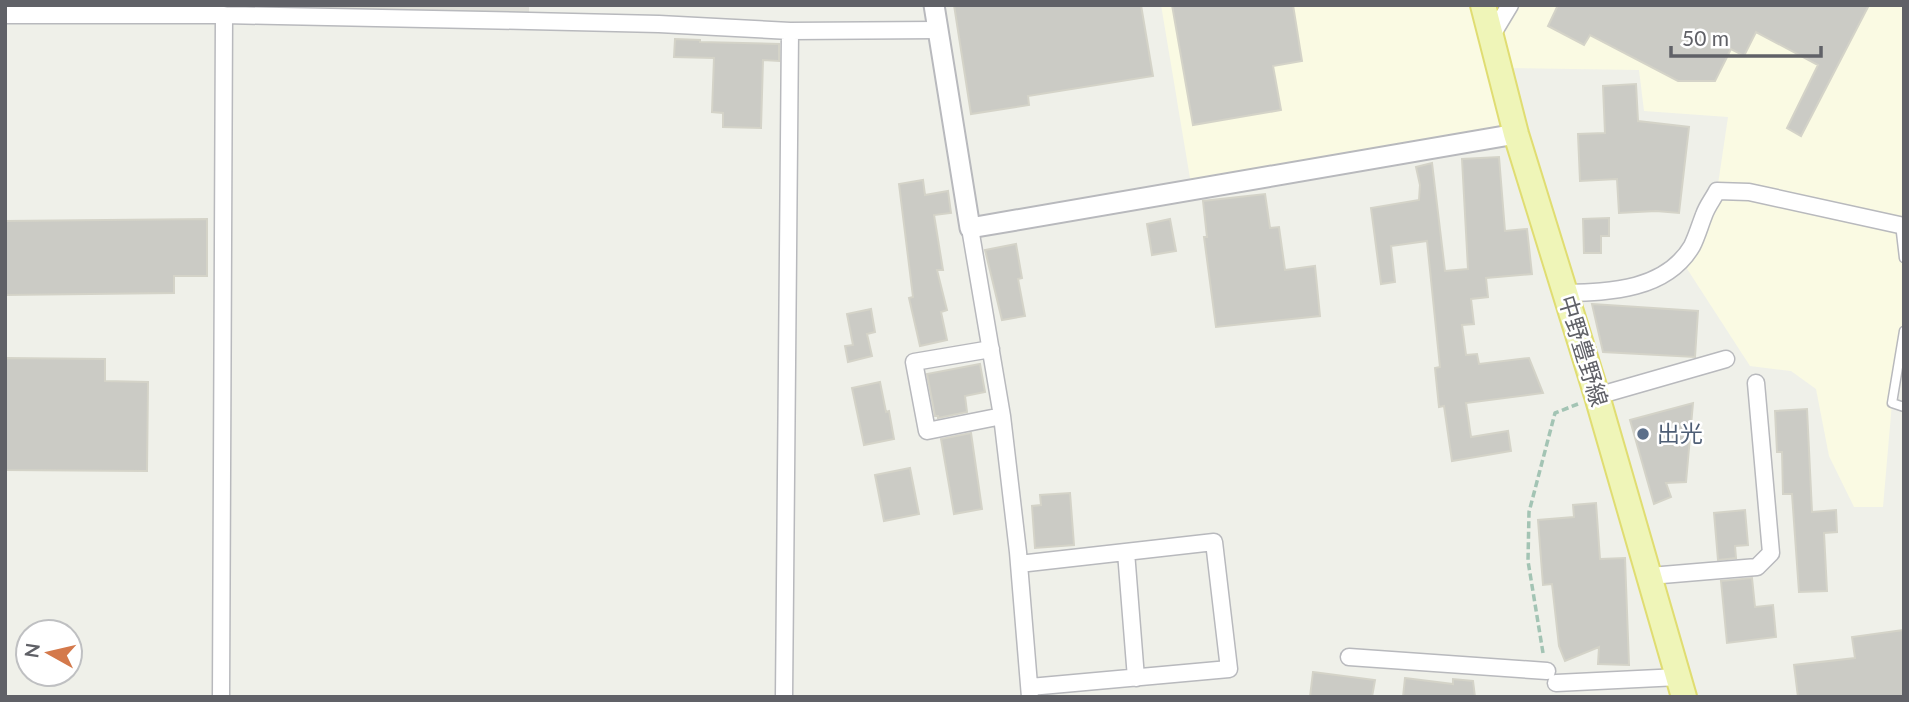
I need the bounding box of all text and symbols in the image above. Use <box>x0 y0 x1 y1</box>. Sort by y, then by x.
scale bar <box>1671 14 1822 58</box>
text: 50 m <box>1682 25 1729 50</box>
street label: 中野豊野線 <box>1554 292 1614 410</box>
place label: 出光 <box>1657 419 1703 447</box>
marker: 出光 <box>1635 426 1651 442</box>
north arrow <box>14 618 84 688</box>
text: N <box>19 642 44 659</box>

